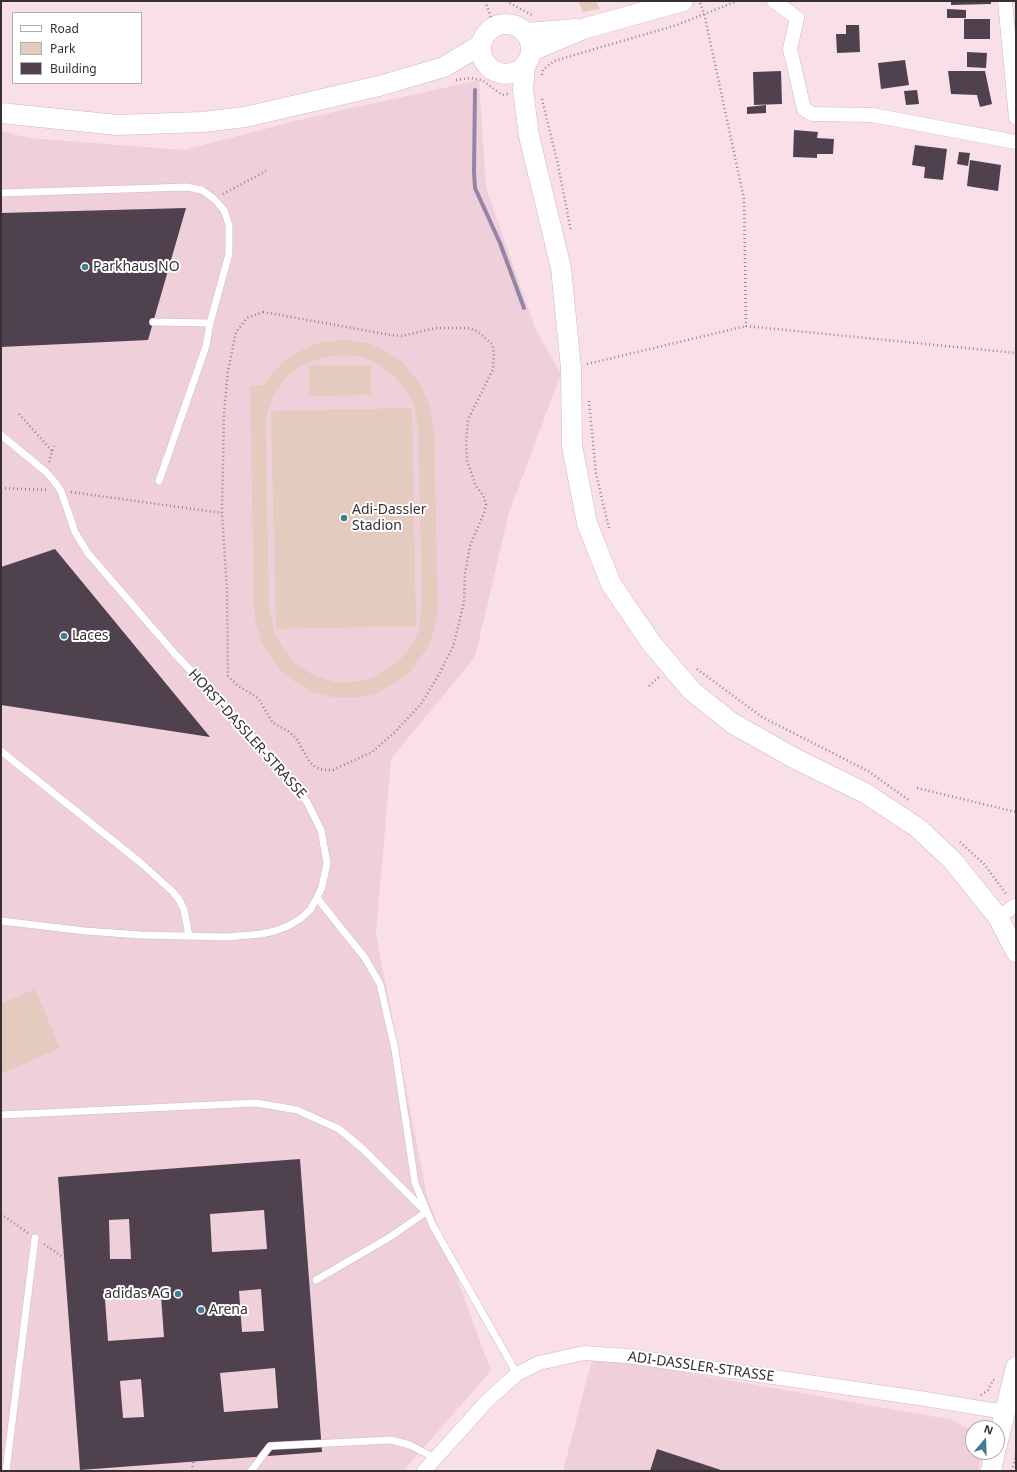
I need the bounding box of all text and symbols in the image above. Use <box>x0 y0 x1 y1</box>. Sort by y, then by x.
legend <box>12 12 142 84</box>
text: Road <box>50 20 79 37</box>
text: Park <box>50 40 75 57</box>
text: Building <box>50 60 97 77</box>
place label: Parkhaus NO <box>93 259 180 275</box>
marker: Parkhaus NO <box>80 262 90 272</box>
place label: Adi-Dassler Stadion <box>352 502 426 534</box>
marker: Adi-Dassler Stadion <box>339 513 349 523</box>
place label: Laces <box>72 628 109 644</box>
marker: Laces <box>59 631 69 641</box>
street label: HORST-DASSLER-STRASSE <box>184 666 310 802</box>
place label: adidas AG <box>104 1286 170 1302</box>
marker: adidas AG <box>173 1289 183 1299</box>
place label: Arena <box>209 1302 248 1318</box>
marker: Arena <box>196 1305 206 1315</box>
street label: ADI-DASSLER-STRASSE <box>627 1348 775 1386</box>
north arrow <box>965 1420 1005 1460</box>
text: N <box>982 1421 995 1438</box>

